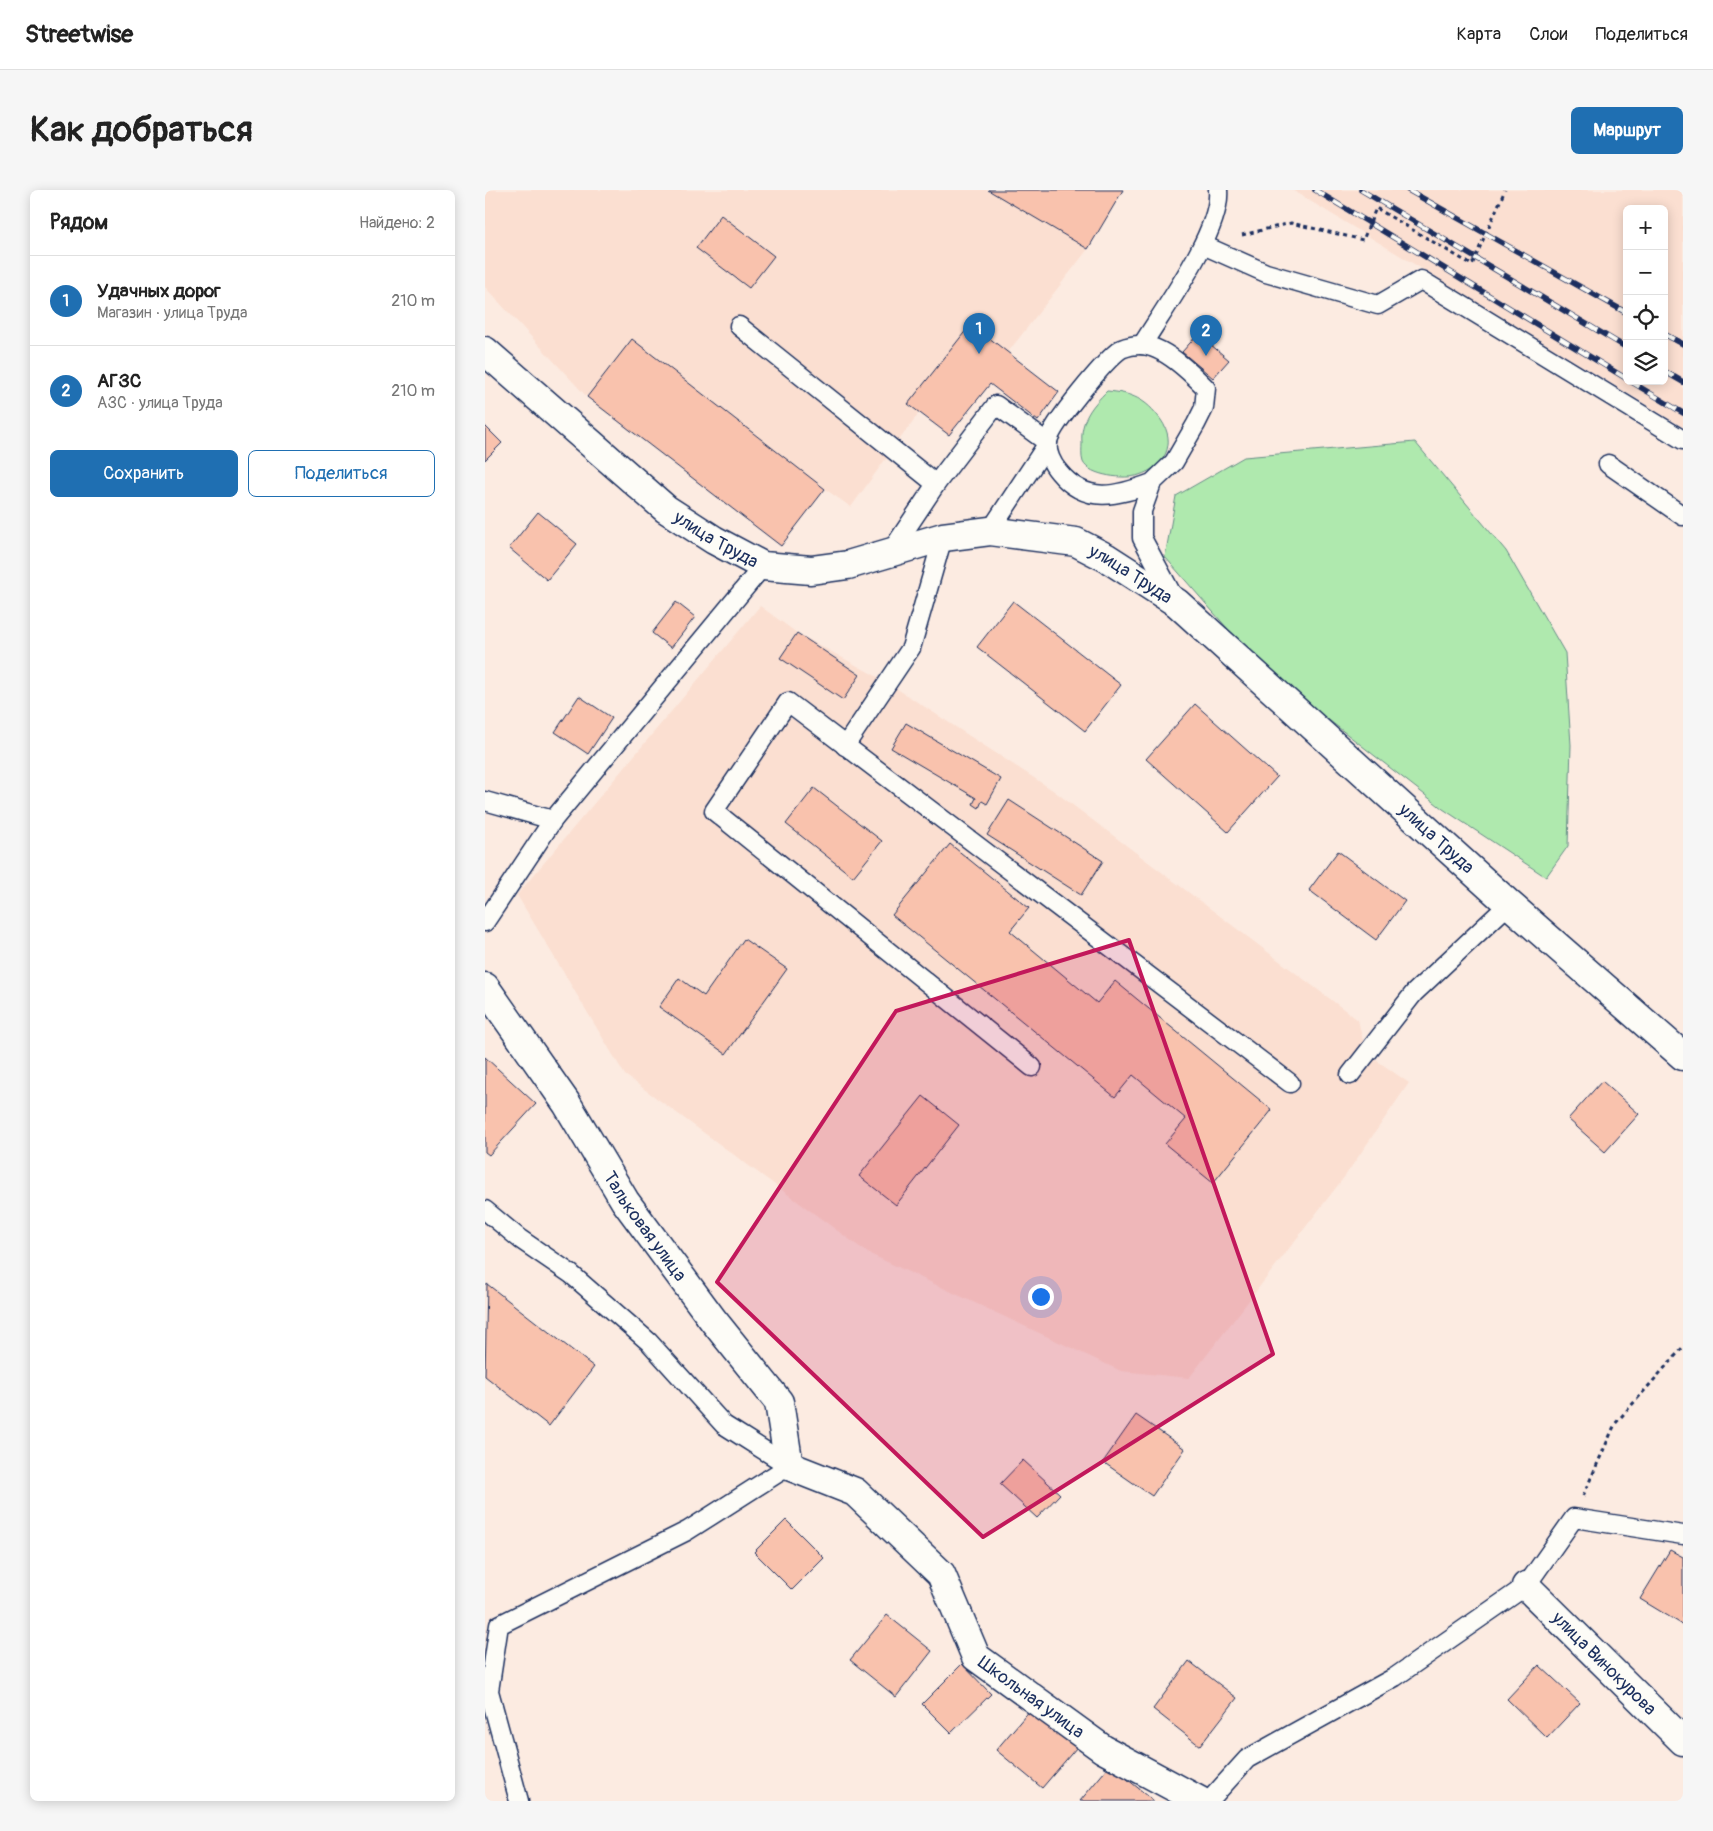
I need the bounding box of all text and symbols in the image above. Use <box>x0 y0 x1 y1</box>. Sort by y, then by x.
text: Streetwise <box>25 20 133 49</box>
text: Карта <box>1457 23 1501 46</box>
text: Слои <box>1529 23 1567 46</box>
text: Поделиться <box>1595 23 1688 46</box>
button: Маршрут <box>1571 107 1683 154</box>
text: Как добраться <box>30 108 253 152</box>
map controls <box>1623 205 1668 385</box>
button: + <box>1623 205 1668 250</box>
text: Рядом <box>50 209 108 236</box>
text: Найдено: 2 <box>359 213 435 233</box>
button: − <box>1623 250 1668 295</box>
text: Удачных дорог <box>97 279 221 303</box>
text: 1 <box>63 291 69 311</box>
text: 210 m <box>391 291 435 311</box>
button: locate <box>1623 295 1668 340</box>
text: Магазин · улица Труда <box>97 303 247 323</box>
pin: 1 <box>963 313 995 354</box>
pin: 2 <box>1190 315 1222 356</box>
button: layers <box>1623 340 1668 385</box>
text: АГЗС <box>97 369 142 393</box>
text: 2 <box>62 381 70 401</box>
text: 210 m <box>391 381 435 401</box>
text: АЗС · улица Труда <box>97 393 223 413</box>
button: Сохранить <box>50 450 238 497</box>
button: Поделиться <box>248 450 435 497</box>
street label: улица Труда <box>668 506 762 573</box>
street label: улица Труда <box>1084 539 1177 609</box>
street label: улица Труда <box>1393 798 1479 879</box>
street label: Тальковая улица <box>598 1167 691 1286</box>
your location <box>1028 1284 1054 1310</box>
street label: улица Винокурова <box>1546 1606 1661 1720</box>
street label: Школьная улица <box>973 1651 1089 1744</box>

